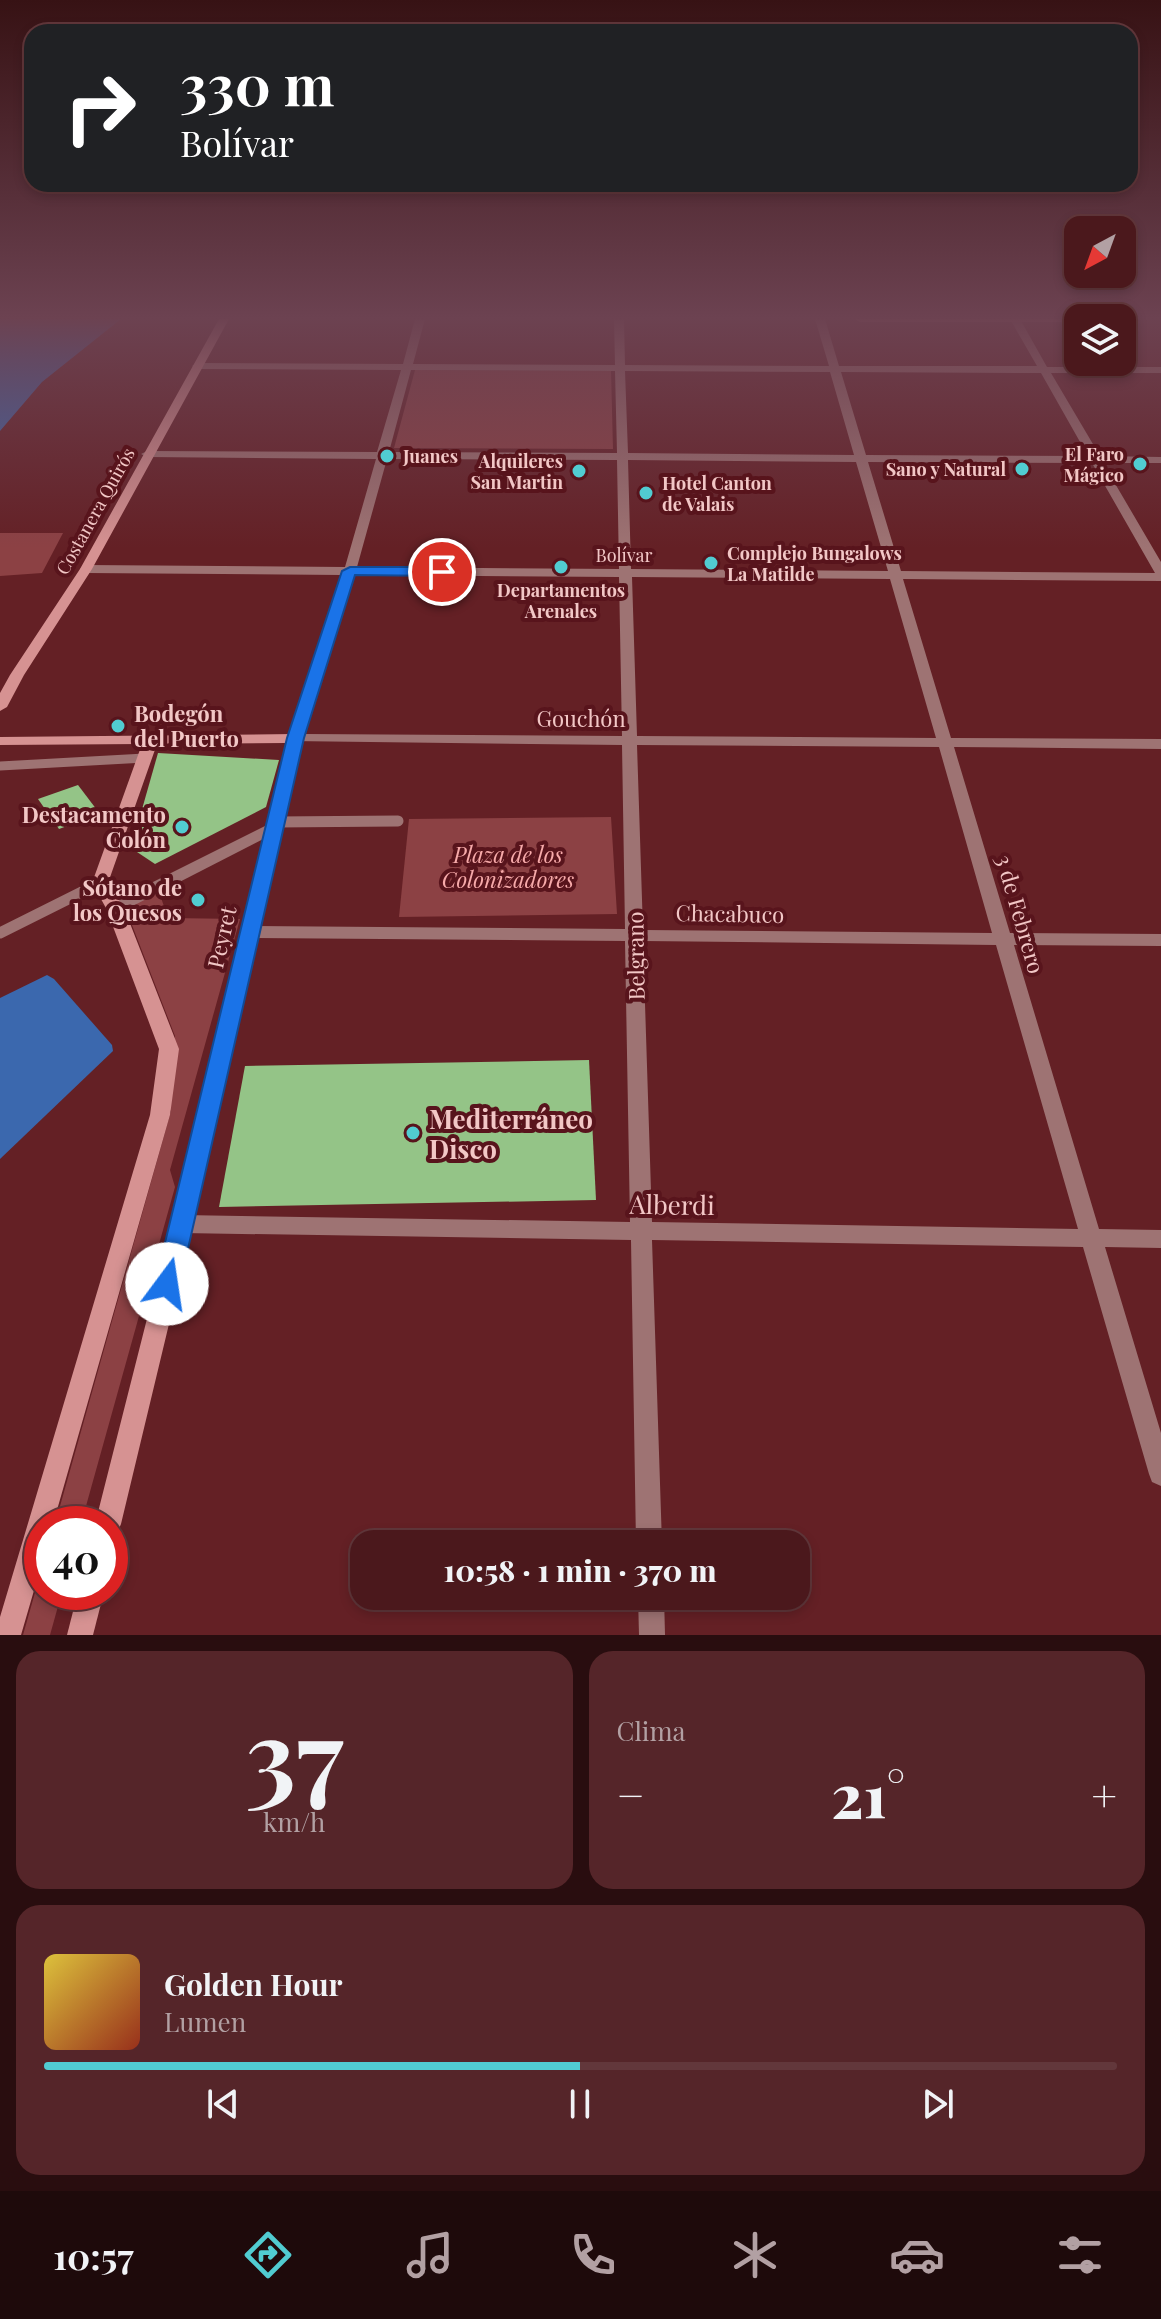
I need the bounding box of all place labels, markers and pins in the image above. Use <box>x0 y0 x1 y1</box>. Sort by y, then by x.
place label: El Faro Mágico <box>1063 442 1124 487</box>
place label: Juanes <box>402 444 458 468</box>
marker: Juanes <box>378 447 396 465</box>
place label: Alquileres San Martin <box>471 449 563 494</box>
marker: El Faro Mágico <box>1131 455 1149 473</box>
place label: Sano y Natural <box>886 457 1006 481</box>
marker: Sano y Natural <box>1013 460 1031 478</box>
marker: Alquileres San Martin <box>570 462 588 480</box>
place label: Hotel Canton de Valais <box>662 471 772 516</box>
marker: Hotel Canton de Valais <box>637 484 655 502</box>
pin <box>408 538 476 606</box>
place label: Complejo Bungalows La Matilde <box>727 541 902 586</box>
marker: Complejo Bungalows La Matilde <box>702 554 720 572</box>
marker: Departamentos Arenales <box>552 558 570 576</box>
place label: Departamentos Arenales <box>497 578 625 623</box>
place label: Bodegón del Puerto <box>134 698 239 753</box>
marker: Bodegón del Puerto <box>109 717 127 735</box>
place label: Destacamento Colón <box>22 799 166 854</box>
marker: Destacamento Colón <box>173 818 191 836</box>
place label: Sótano de los Quesos <box>73 872 182 927</box>
marker: Sótano de los Quesos <box>189 891 207 909</box>
place label: Mediterráneo Disco <box>429 1101 593 1166</box>
marker: Mediterráneo Disco <box>404 1124 422 1142</box>

